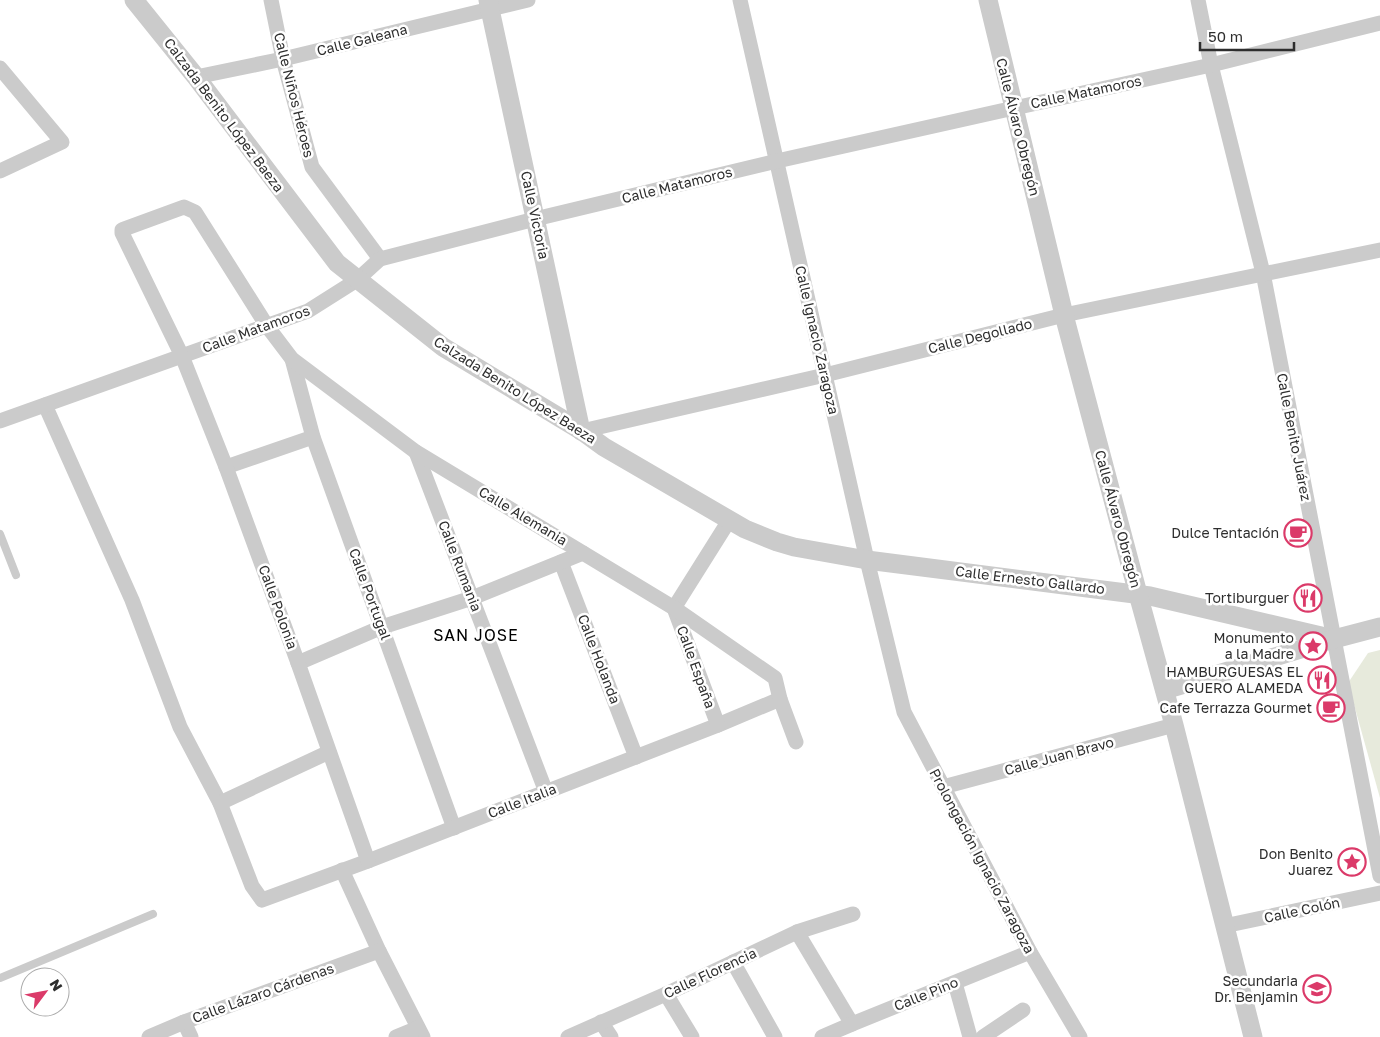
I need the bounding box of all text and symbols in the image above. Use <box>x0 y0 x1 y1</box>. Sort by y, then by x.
street label: Calle Galeana <box>315 20 409 59</box>
scale bar <box>1200 20 1294 52</box>
text: 50 m <box>1208 27 1243 45</box>
street label: Calle Niños Héroes <box>271 31 318 159</box>
street label: Calzada Benito López Baeza <box>161 34 288 195</box>
street label: Calle Álvaro Obregón <box>993 56 1044 198</box>
street label: Calle Matamoros <box>1029 71 1143 112</box>
street label: Calle Matamoros <box>620 163 734 206</box>
street label: Calle Victoria <box>518 169 553 261</box>
street label: Calle Ignacio Zaragoza <box>792 264 843 416</box>
street label: Calle Matamoros <box>200 301 312 356</box>
street label: Calle Degollado <box>926 314 1034 357</box>
street label: Calzada Benito López Baeza <box>431 332 600 447</box>
street label: Calle Benito Juárez <box>1274 371 1315 502</box>
street label: Calle Álvaro Obregón <box>1092 448 1145 590</box>
street label: Calle Alemania <box>476 483 571 549</box>
street label: Calle Rumania <box>435 518 486 614</box>
cafe icon: Dulce Tentación <box>1283 518 1313 548</box>
place label: Dulce Tentación <box>1171 524 1279 541</box>
street label: Calle Portugal <box>346 546 395 642</box>
street label: Calle Polonia <box>255 562 302 651</box>
street label: Calle Ernesto Gallardo <box>954 562 1106 597</box>
restaurant icon: Tortiburguer <box>1293 583 1323 613</box>
place label: Tortiburguer <box>1205 589 1290 606</box>
street label: Calle Holanda <box>575 612 624 706</box>
street label: Calle España <box>674 623 719 711</box>
district label: SAN JOSE <box>433 625 519 645</box>
place label: Monumento a la Madre <box>1214 629 1294 662</box>
place icon: Monumento a la Madre <box>1298 631 1328 661</box>
place label: HAMBURGUESAS EL GUERO ALAMEDA <box>1166 663 1304 696</box>
restaurant icon: HAMBURGUESAS EL GUERO ALAMEDA <box>1307 665 1337 695</box>
cafe icon: Cafe Terrazza Gourmet <box>1316 693 1346 723</box>
place label: Cafe Terrazza Gourmet <box>1160 699 1312 716</box>
street label: Calle Juan Bravo <box>1002 733 1115 778</box>
street label: Prolongación Ignacio Zaragoza <box>926 765 1039 956</box>
street label: Calle Italia <box>485 780 558 821</box>
place label: Don Benito Juarez <box>1259 845 1333 878</box>
place icon: Don Benito Juarez <box>1337 847 1367 877</box>
street label: Calle Colón <box>1262 893 1341 926</box>
street label: Calle Florencia <box>661 944 759 1001</box>
street label: Calle Lázaro Cárdenas <box>190 959 336 1026</box>
north arrow <box>20 967 70 1017</box>
place label: Secundaria Dr. Benjamin <box>1214 972 1298 1005</box>
street label: Calle Pino <box>891 973 960 1014</box>
school or university icon: Secundaria Dr. Benjamin <box>1302 974 1332 1004</box>
text: N <box>46 976 66 994</box>

